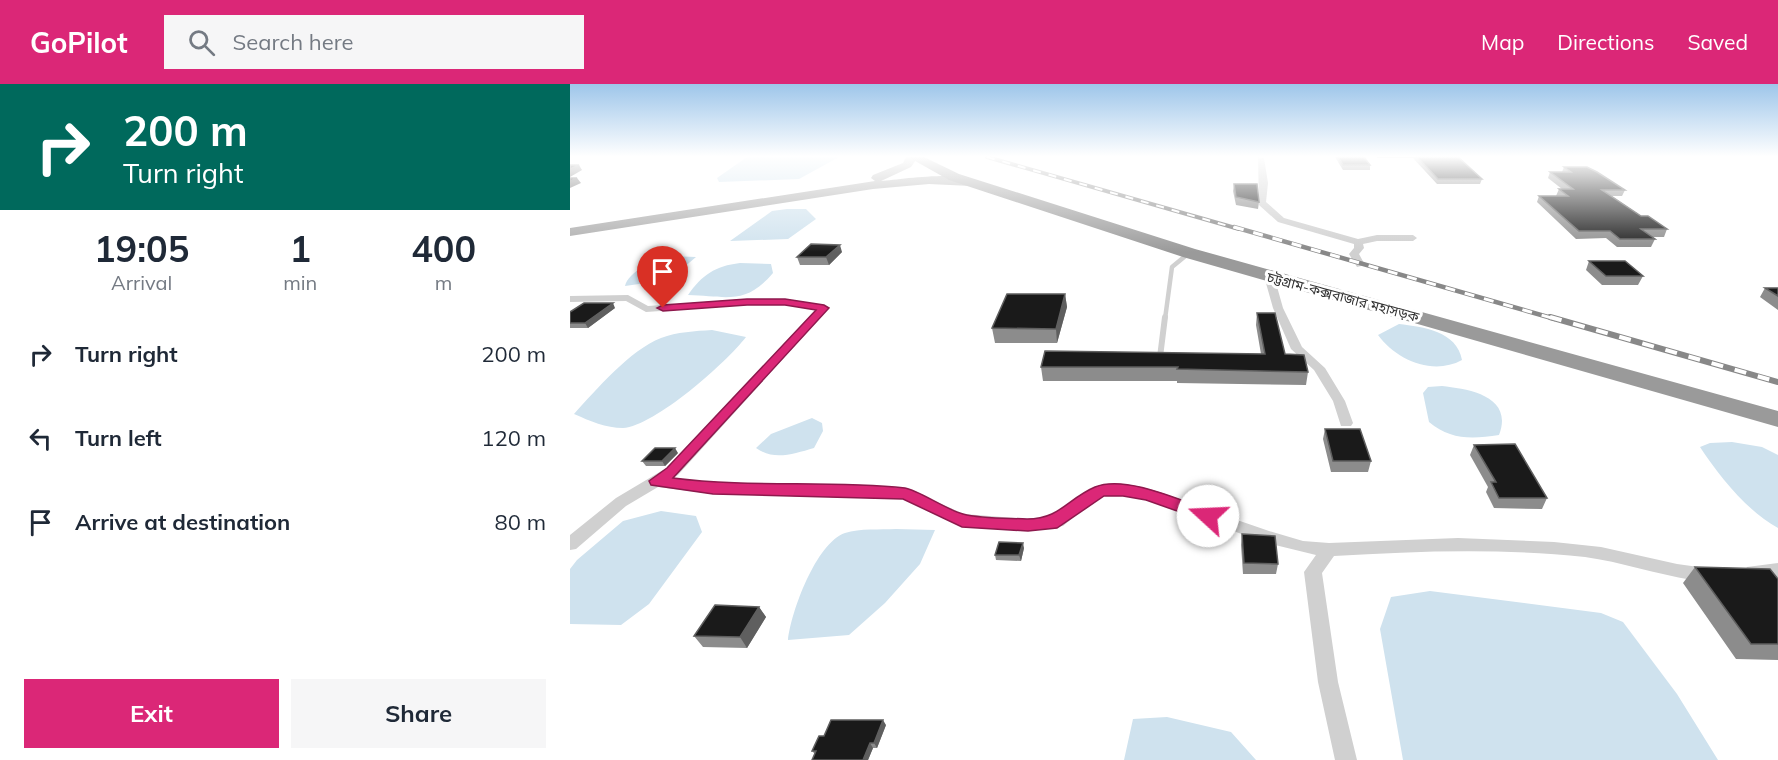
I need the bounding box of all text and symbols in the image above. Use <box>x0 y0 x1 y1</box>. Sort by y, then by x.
search box <box>164 15 584 69</box>
text: GoPilot <box>30 25 128 60</box>
icon: search <box>185 26 218 59</box>
text: Search here <box>233 28 354 56</box>
text: Map <box>1481 29 1524 55</box>
text: Directions <box>1557 29 1654 55</box>
text: Saved <box>1687 29 1748 55</box>
text: 200 m <box>123 104 248 157</box>
icon: right <box>24 108 102 186</box>
text: Turn right <box>123 156 243 190</box>
text: 19:05 <box>94 226 189 271</box>
text: 1 <box>289 226 311 271</box>
text: 400 <box>411 226 476 271</box>
pin <box>637 246 688 308</box>
icon: arrive <box>646 255 679 288</box>
street label: চট্টগ্রাম-কক্সবাজার মহাসড়ক <box>1264 268 1422 326</box>
text: Arrival <box>111 270 172 295</box>
text: min <box>283 270 317 295</box>
text: m <box>435 270 452 295</box>
icon: right <box>24 338 57 371</box>
text: Turn right <box>75 340 178 368</box>
text: 200 m <box>481 340 546 368</box>
icon: left <box>24 422 57 455</box>
text: Turn left <box>75 424 162 452</box>
text: 120 m <box>481 424 546 452</box>
position arrow <box>1176 484 1240 548</box>
icon: arrive <box>24 506 57 539</box>
text: Arrive at destination <box>75 508 290 536</box>
text: 80 m <box>495 508 546 536</box>
button: Exit <box>24 679 279 748</box>
button: Share <box>291 679 546 748</box>

